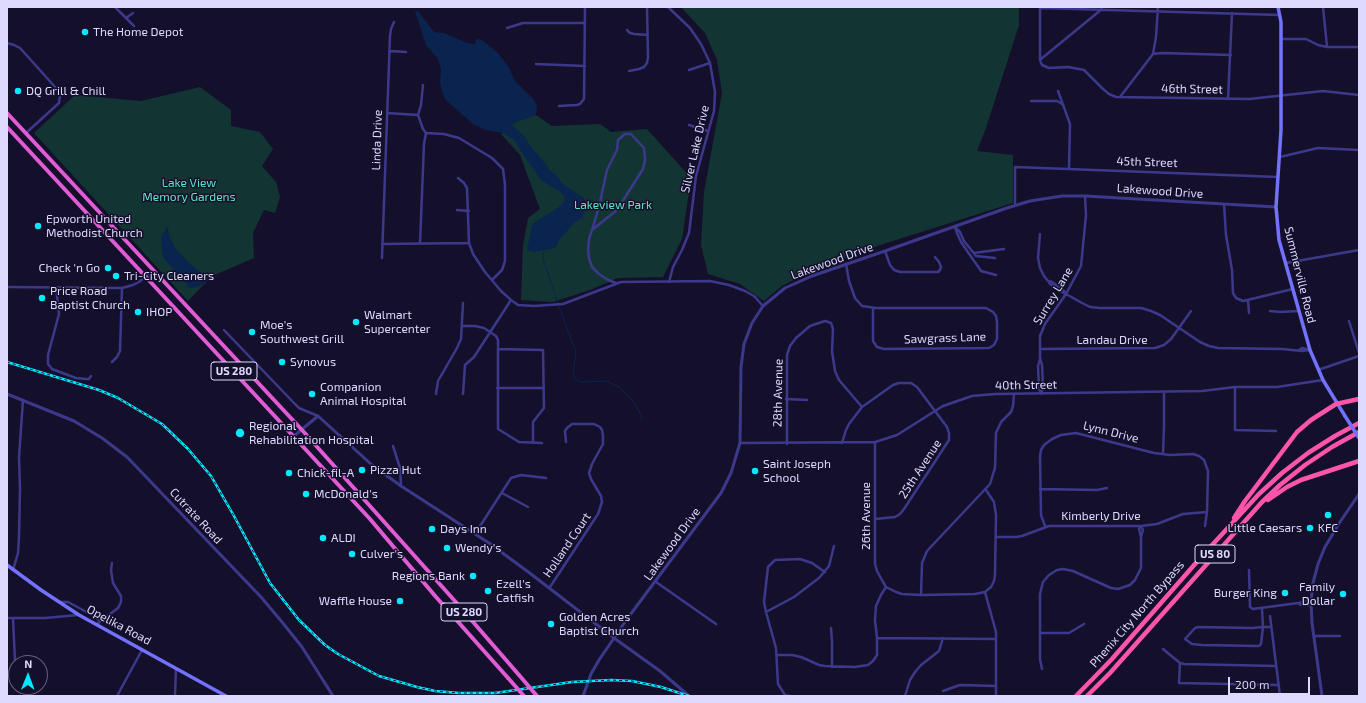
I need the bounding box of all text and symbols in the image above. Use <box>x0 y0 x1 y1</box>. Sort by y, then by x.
place label: The Home Depot <box>93 25 183 39</box>
marker: The Home Depot <box>80 27 90 37</box>
street label: 46th Street <box>1161 81 1223 97</box>
place label: DQ Grill & Chill <box>26 84 106 98</box>
marker: DQ Grill & Chill <box>13 86 23 96</box>
street label: Silver Lake Drive <box>678 104 712 194</box>
street label: Linda Drive <box>369 109 385 171</box>
street label: 45th Street <box>1116 154 1178 170</box>
park label: Lake View Memory Gardens <box>142 176 236 204</box>
street label: Lakewood Drive <box>1116 181 1204 201</box>
park label: Lakeview Park <box>574 198 652 212</box>
place label: Epworth United Methodist Church <box>46 212 143 240</box>
marker: Epworth United Methodist Church <box>33 221 43 231</box>
street label: Summerville Road <box>1281 225 1319 325</box>
street label: Lakewood Drive <box>789 239 875 283</box>
place label: Check 'n Go <box>39 261 100 275</box>
marker: Check 'n Go <box>103 263 113 273</box>
street label: Surrey Lane <box>1030 265 1076 327</box>
place label: Tri-City Cleaners <box>124 269 214 283</box>
marker: Tri-City Cleaners <box>111 271 121 281</box>
place label: Price Road Baptist Church <box>50 284 130 312</box>
marker: Price Road Baptist Church <box>37 293 47 303</box>
place label: IHOP <box>146 305 172 319</box>
marker: IHOP <box>133 307 143 317</box>
place label: Walmart Supercenter <box>364 308 431 336</box>
marker: Walmart Supercenter <box>351 317 361 327</box>
place label: Moe's Southwest Grill <box>260 318 344 346</box>
marker: Moe's Southwest Grill <box>247 327 257 337</box>
street label: Sawgrass Lane <box>904 329 986 347</box>
street label: Landau Drive <box>1076 333 1148 347</box>
place label: Synovus <box>290 355 336 369</box>
marker: Synovus <box>277 357 287 367</box>
street label: 28th Avenue <box>770 359 786 427</box>
road number: US 280 <box>211 362 257 380</box>
street label: 40th Street <box>995 377 1057 393</box>
place label: Companion Animal Hospital <box>320 380 406 408</box>
marker: Companion Animal Hospital <box>307 389 317 399</box>
street label: Lynn Drive <box>1082 418 1140 446</box>
place label: Regional Rehabilitation Hospital <box>249 419 373 447</box>
marker: Regional Rehabilitation Hospital <box>234 427 246 439</box>
street label: 25th Avenue <box>896 437 944 501</box>
place label: Saint Joseph School <box>763 457 831 485</box>
place label: Pizza Hut <box>370 463 421 477</box>
marker: Pizza Hut <box>357 465 367 475</box>
place label: Chick-fil-A <box>297 466 354 480</box>
marker: Saint Joseph School <box>750 466 760 476</box>
marker: Chick-fil-A <box>284 468 294 478</box>
street label: 26th Avenue <box>859 482 873 550</box>
street label: Cutrate Road <box>167 485 225 547</box>
place label: McDonald's <box>314 487 378 501</box>
marker: McDonald's <box>301 489 311 499</box>
street label: Lakewood Drive <box>641 505 703 583</box>
street label: Kimberly Drive <box>1061 509 1141 523</box>
street label: Holland Court <box>540 510 594 580</box>
marker: KFC <box>1323 510 1333 520</box>
place label: Little Caesars <box>1228 521 1302 535</box>
place label: KFC <box>1318 521 1338 535</box>
place label: Days Inn <box>440 522 487 536</box>
marker: Little Caesars <box>1305 523 1315 533</box>
marker: Days Inn <box>427 524 437 534</box>
place label: ALDI <box>331 531 356 545</box>
marker: ALDI <box>318 533 328 543</box>
place label: Wendy's <box>455 541 501 555</box>
marker: Wendy's <box>442 543 452 553</box>
road number: US 80 <box>1195 545 1235 563</box>
place label: Culver's <box>360 547 403 561</box>
marker: Culver's <box>347 549 357 559</box>
street label: Phenix City North Bypass <box>1087 558 1187 670</box>
place label: Regions Bank <box>392 569 465 583</box>
marker: Regions Bank <box>468 571 478 581</box>
place label: Ezell's Catfish <box>496 577 534 605</box>
place label: Family Dollar <box>1299 580 1335 608</box>
marker: Ezell's Catfish <box>483 586 493 596</box>
place label: Burger King <box>1214 586 1277 600</box>
marker: Burger King <box>1280 588 1290 598</box>
marker: Family Dollar <box>1338 589 1348 599</box>
place label: Waffle House <box>319 594 392 608</box>
marker: Waffle House <box>395 596 405 606</box>
street label: Opelika Road <box>84 602 154 648</box>
road number: US 280 <box>441 603 487 621</box>
place label: Golden Acres Baptist Church <box>559 610 639 638</box>
marker: Golden Acres Baptist Church <box>546 619 556 629</box>
north arrow <box>8 655 48 695</box>
text: N <box>24 657 32 670</box>
scale bar <box>1230 669 1312 695</box>
text: 200 m <box>1235 677 1269 691</box>

